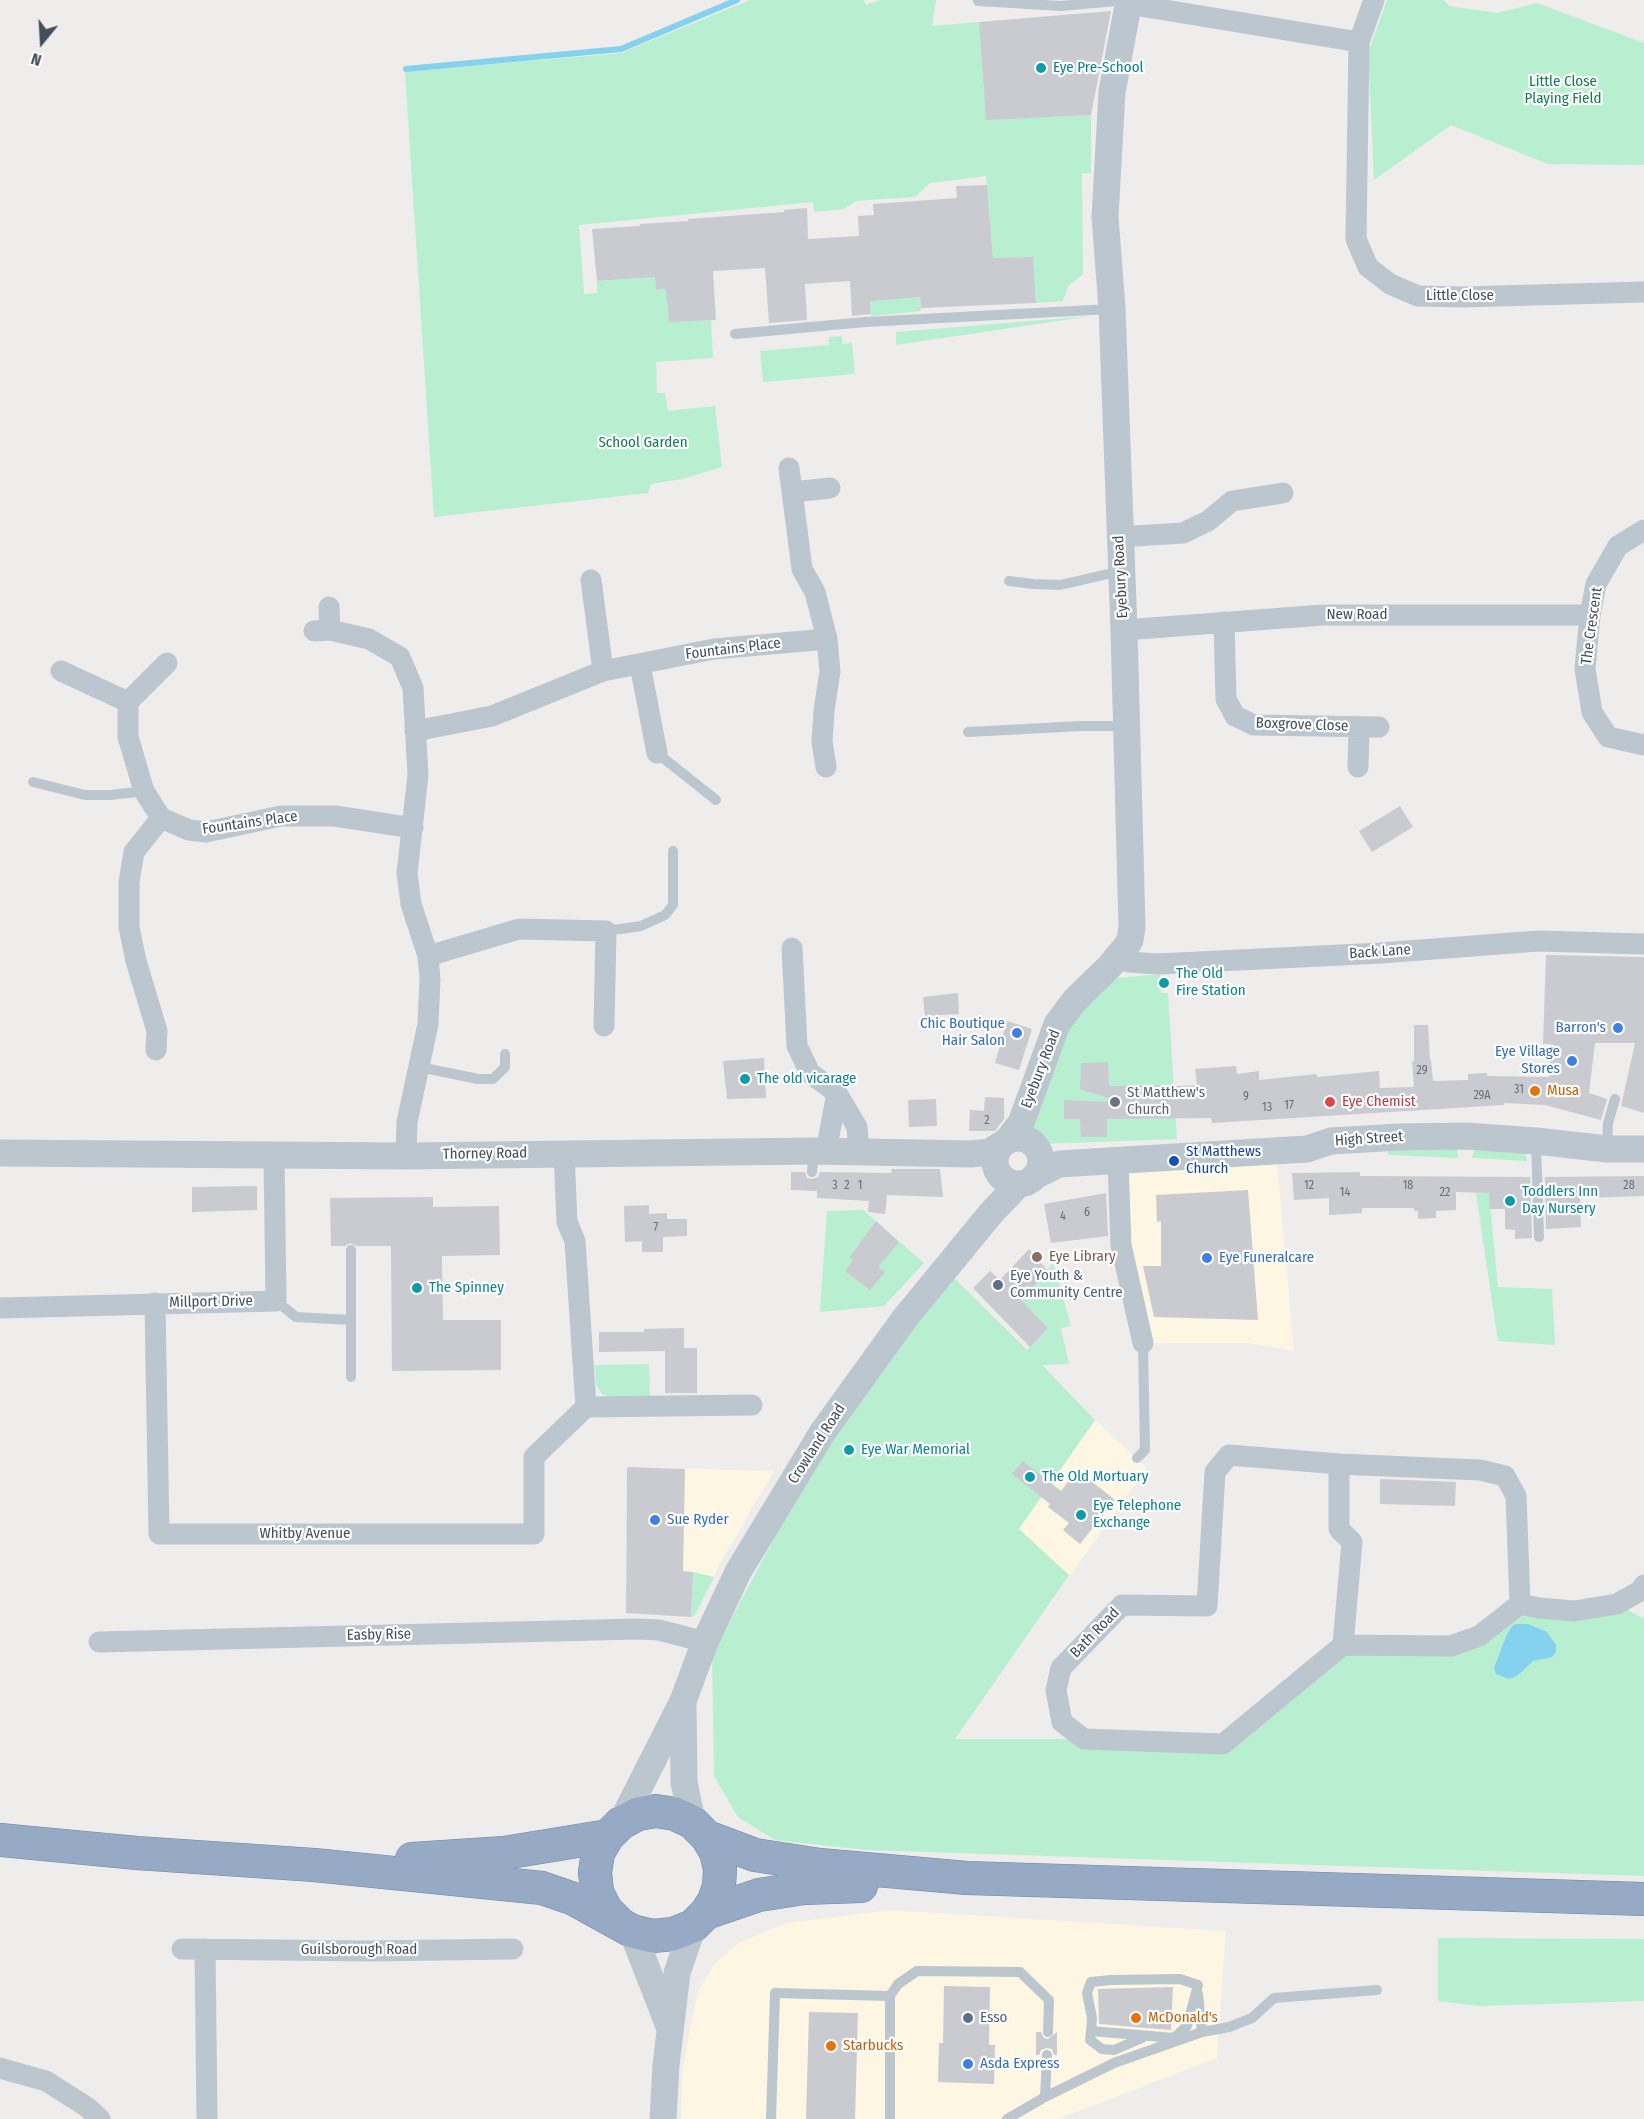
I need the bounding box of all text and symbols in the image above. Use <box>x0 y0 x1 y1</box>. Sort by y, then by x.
north arrow <box>12 12 72 72</box>
text: N <box>29 49 44 70</box>
place label: Eye Pre-School <box>1053 59 1144 77</box>
marker: Eye Pre-School <box>1034 61 1048 75</box>
park label: Little Close Playing Field <box>1525 73 1601 108</box>
street label: Little Close <box>1426 287 1494 305</box>
park label: School Garden <box>598 434 688 452</box>
street label: Eyebury Road <box>1110 535 1132 619</box>
street label: The Crescent <box>1578 586 1606 666</box>
street label: New Road <box>1327 606 1387 624</box>
street label: Fountains Place <box>684 634 782 664</box>
street label: Boxgrove Close <box>1255 714 1349 736</box>
street label: Fountains Place <box>201 807 299 839</box>
street label: Back Lane <box>1349 941 1411 963</box>
place label: The Old Fire Station <box>1176 965 1246 1000</box>
marker: The Old Fire Station <box>1157 976 1171 990</box>
place label: Chic Boutique Hair Salon <box>920 1015 1005 1050</box>
place label: Barron's <box>1555 1019 1606 1037</box>
marker: Barron's <box>1611 1021 1625 1035</box>
marker: Chic Boutique Hair Salon <box>1010 1026 1024 1040</box>
street label: Eyebury Road <box>1018 1027 1064 1111</box>
place label: Eye Village Stores <box>1495 1043 1560 1078</box>
marker: Eye Village Stores <box>1565 1054 1579 1068</box>
house number: 29 <box>1416 1064 1428 1078</box>
place label: The old vicarage <box>757 1070 856 1088</box>
marker: The old vicarage <box>738 1072 752 1086</box>
place label: Musa <box>1547 1082 1579 1100</box>
house number: 31 <box>1514 1083 1524 1097</box>
place label: St Matthew's Church <box>1127 1084 1205 1119</box>
marker: Musa <box>1528 1084 1542 1098</box>
house number: 29A <box>1473 1089 1491 1103</box>
house number: 9 <box>1243 1090 1249 1104</box>
place label: Eye Chemist <box>1342 1093 1416 1111</box>
marker: St Matthew's Church <box>1108 1095 1122 1109</box>
marker: Eye Chemist <box>1323 1095 1337 1109</box>
house number: 17 <box>1284 1099 1294 1113</box>
house number: 13 <box>1262 1101 1272 1115</box>
house number: 2 <box>984 1114 990 1128</box>
street label: High Street <box>1334 1128 1404 1150</box>
place label: St Matthews Church <box>1186 1143 1261 1178</box>
street label: Thorney Road <box>443 1144 527 1164</box>
marker: St Matthews Church <box>1167 1154 1181 1168</box>
house number: 3 <box>832 1179 838 1193</box>
house number: 2 <box>844 1179 850 1193</box>
house number: 1 <box>858 1179 862 1193</box>
house number: 12 <box>1304 1179 1314 1193</box>
house number: 18 <box>1403 1179 1413 1193</box>
house number: 28 <box>1623 1179 1635 1193</box>
place label: Toddlers Inn Day Nursery <box>1522 1183 1598 1218</box>
house number: 14 <box>1340 1186 1350 1200</box>
house number: 22 <box>1440 1186 1450 1200</box>
marker: Toddlers Inn Day Nursery <box>1503 1194 1517 1208</box>
house number: 6 <box>1084 1206 1090 1220</box>
house number: 4 <box>1060 1210 1066 1224</box>
house number: 7 <box>654 1221 658 1235</box>
place label: Eye Library <box>1049 1248 1116 1266</box>
place label: Eye Funeralcare <box>1219 1249 1314 1267</box>
marker: Eye Library <box>1030 1250 1044 1264</box>
marker: Eye Funeralcare <box>1200 1251 1214 1265</box>
place label: Eye Youth & Community Centre <box>1010 1267 1123 1302</box>
marker: Eye Youth & Community Centre <box>991 1278 1005 1292</box>
place label: The Spinney <box>429 1279 504 1297</box>
marker: The Spinney <box>410 1281 424 1295</box>
street label: Millport Drive <box>169 1292 253 1312</box>
street label: Crowland Road <box>784 1401 850 1487</box>
place label: Eye War Memorial <box>861 1441 970 1459</box>
marker: Eye War Memorial <box>842 1443 856 1457</box>
place label: The Old Mortuary <box>1042 1468 1148 1486</box>
marker: The Old Mortuary <box>1023 1470 1037 1484</box>
place label: Eye Telephone Exchange <box>1093 1497 1181 1532</box>
marker: Eye Telephone Exchange <box>1074 1508 1088 1522</box>
place label: Sue Ryder <box>667 1511 729 1529</box>
marker: Sue Ryder <box>648 1513 662 1527</box>
street label: Whitby Avenue <box>259 1525 351 1543</box>
street label: Bath Road <box>1067 1604 1123 1662</box>
street label: Easby Rise <box>347 1625 411 1645</box>
street label: Guilsborough Road <box>301 1941 417 1959</box>
place label: Esso <box>980 2009 1008 2027</box>
place label: McDonald's <box>1148 2009 1218 2027</box>
marker: Esso <box>961 2011 975 2025</box>
marker: McDonald's <box>1129 2011 1143 2025</box>
place label: Starbucks <box>843 2037 903 2055</box>
marker: Starbucks <box>824 2039 838 2053</box>
place label: Asda Express <box>980 2055 1060 2073</box>
marker: Asda Express <box>961 2057 975 2071</box>

